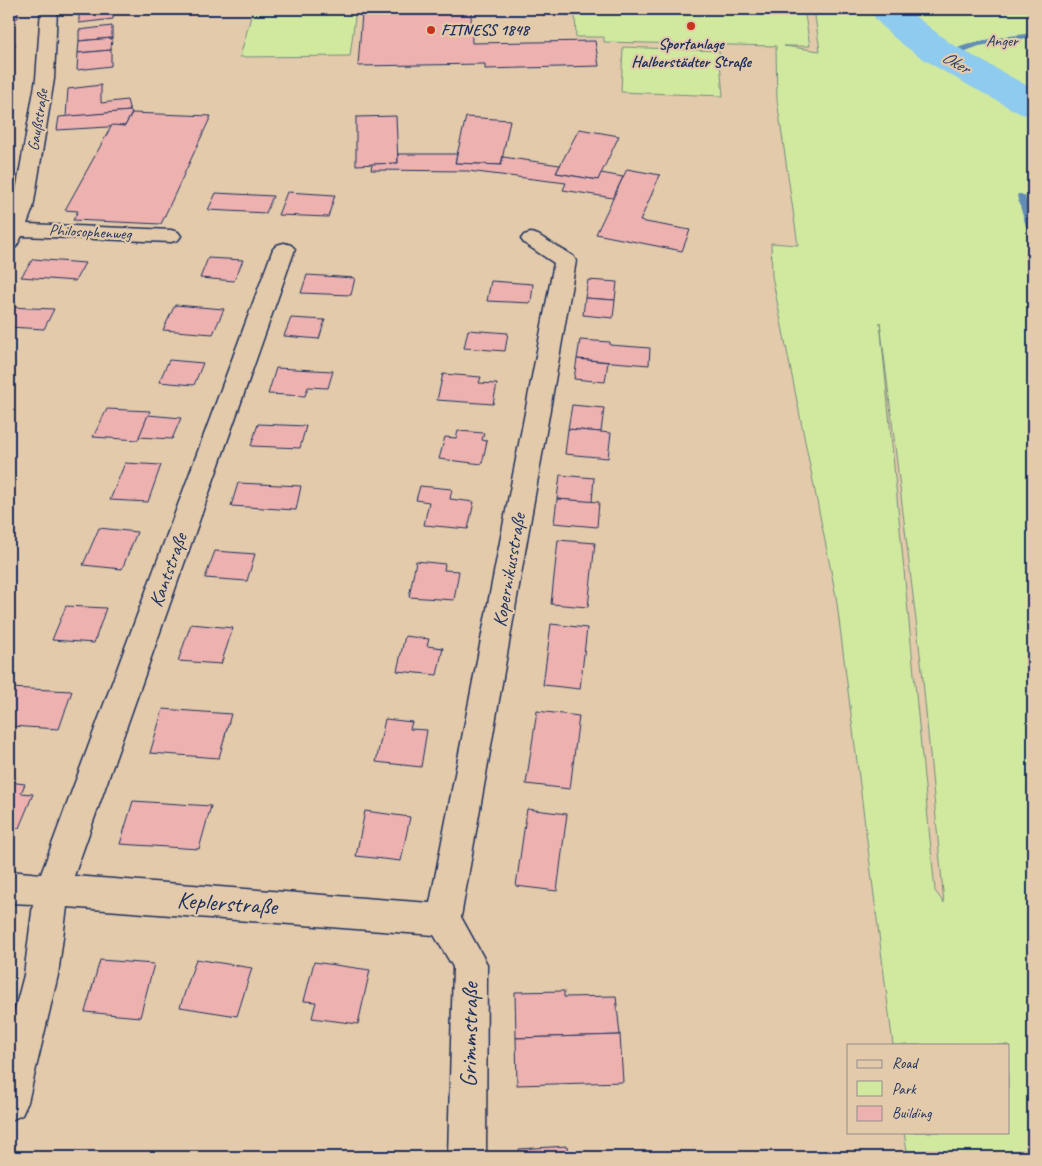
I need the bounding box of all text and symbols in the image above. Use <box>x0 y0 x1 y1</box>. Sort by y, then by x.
place label: FITNESS 1848 <box>441 20 531 40</box>
marker: Sportanlage Halberstädter Straße <box>685 20 697 32</box>
marker: FITNESS 1848 <box>425 24 437 36</box>
park label: Anger <box>986 31 1019 51</box>
place label: Sportanlage Halberstädter Straße <box>631 34 752 72</box>
water label: Oker <box>938 45 976 80</box>
street label: Gaußstraße <box>23 86 53 152</box>
street label: Philosophenweg <box>48 220 133 244</box>
street label: Kopernikusstraße <box>487 510 532 629</box>
street label: Kantstraße <box>143 528 193 610</box>
street label: Keplerstraße <box>176 885 280 922</box>
street label: Grimmstraße <box>453 980 485 1088</box>
legend <box>847 1044 1010 1134</box>
text: Road <box>892 1054 919 1073</box>
text: Park <box>892 1080 917 1099</box>
text: Building <box>892 1104 932 1123</box>

